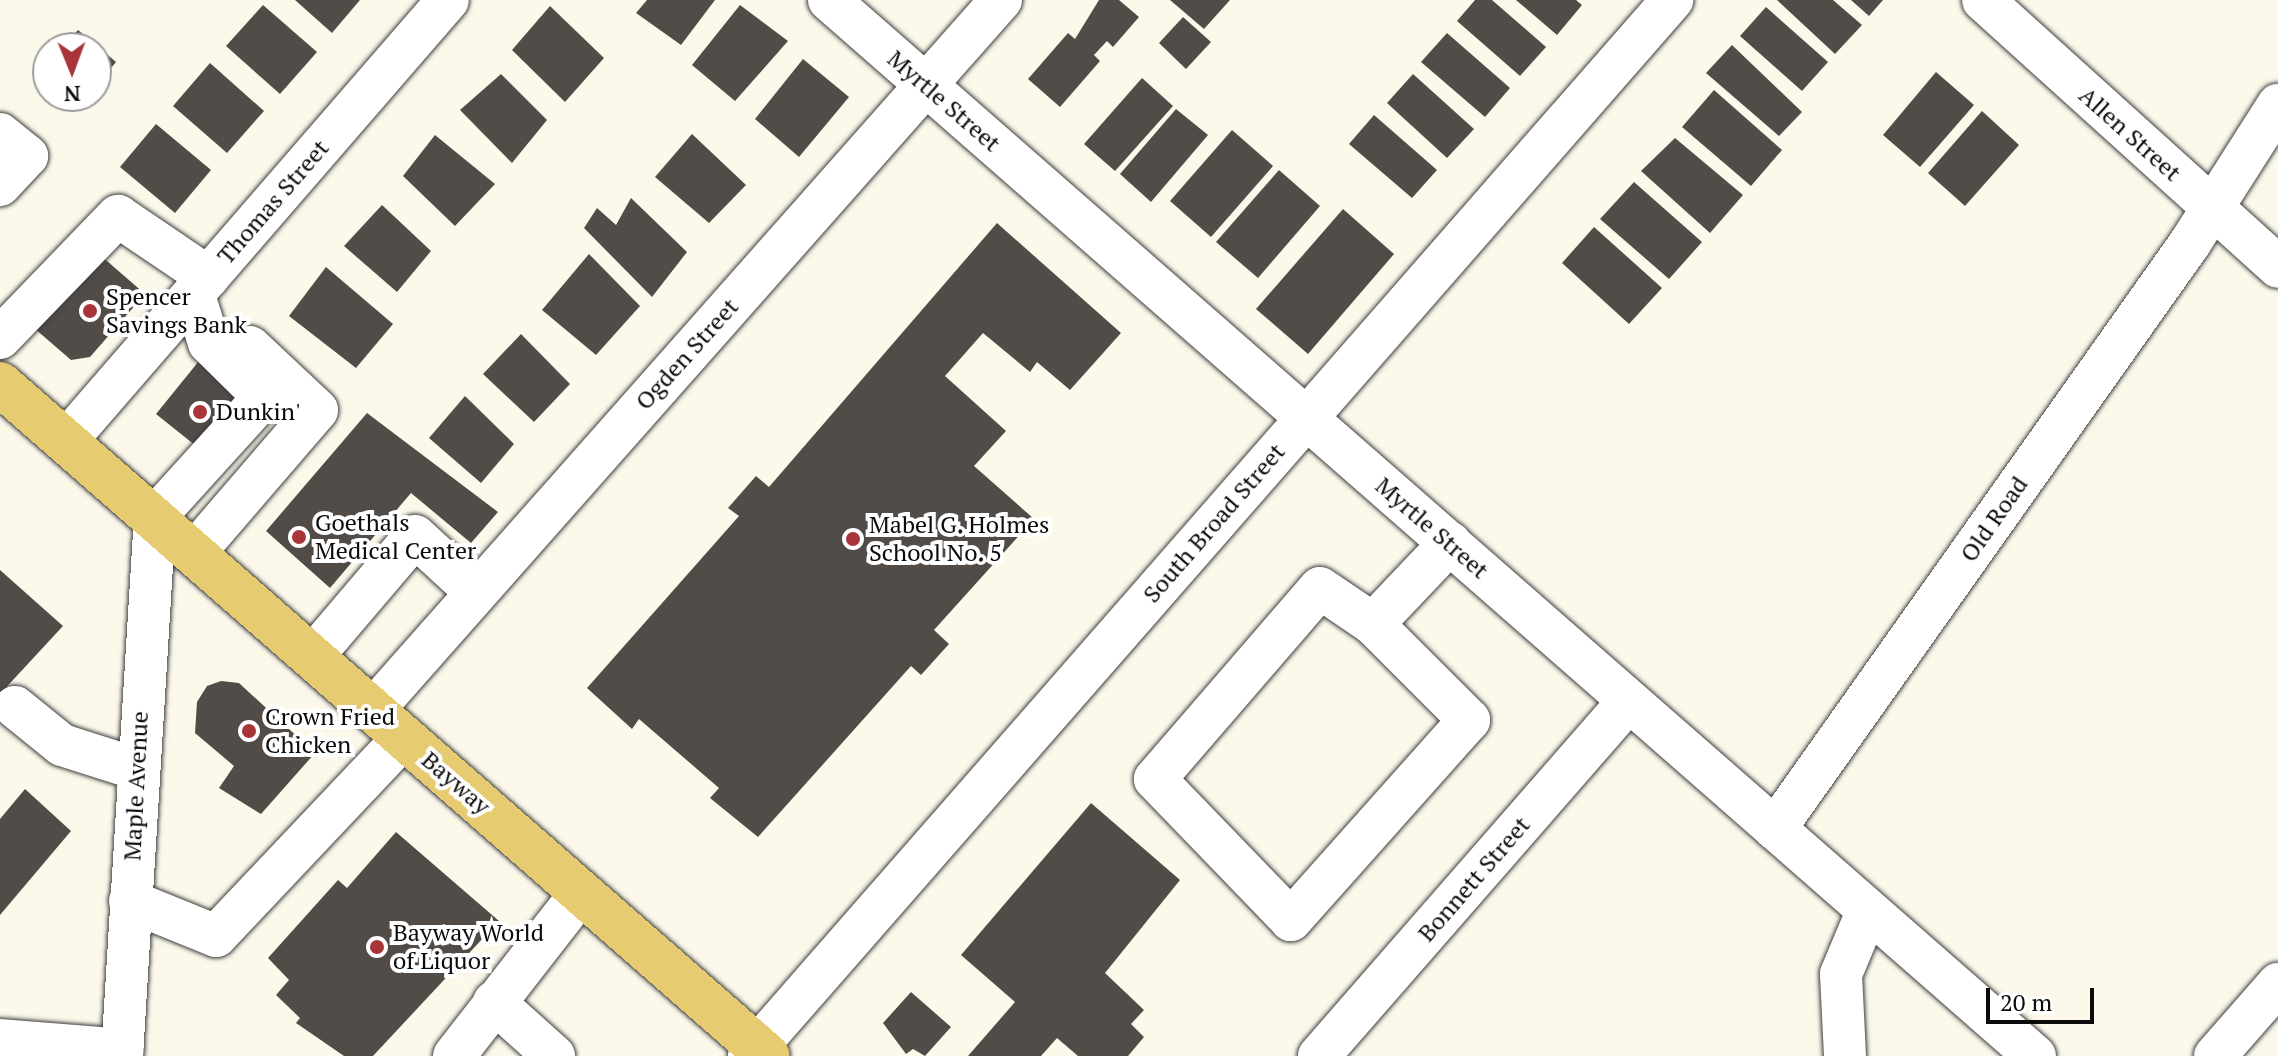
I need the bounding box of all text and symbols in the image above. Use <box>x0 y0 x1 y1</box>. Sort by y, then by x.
north arrow <box>32 32 112 112</box>
street label: Myrtle Street <box>882 44 1006 158</box>
text: N <box>64 80 81 109</box>
street label: Allen Street <box>2073 81 2187 187</box>
street label: Thomas Street <box>211 134 335 270</box>
place label: Spencer Savings Bank <box>106 283 247 339</box>
street label: Ogden Street <box>629 292 745 416</box>
marker: Spencer Savings Bank <box>81 302 99 320</box>
place label: Dunkin' <box>216 398 300 426</box>
marker: Dunkin' <box>191 403 209 421</box>
street label: South Broad Street <box>1137 438 1291 608</box>
street label: Myrtle Street <box>1370 471 1494 585</box>
street label: Old Road <box>1954 471 2034 567</box>
place label: Goethals Medical Center <box>315 509 476 565</box>
place label: Mabel G. Holmes School No. 5 <box>869 511 1050 567</box>
marker: Goethals Medical Center <box>290 528 308 546</box>
marker: Mabel G. Holmes School No. 5 <box>844 530 862 548</box>
place label: Crown Fried Chicken <box>265 703 395 759</box>
street label: Maple Avenue <box>118 710 154 862</box>
marker: Crown Fried Chicken <box>240 722 258 740</box>
street label: Bayway <box>416 745 496 821</box>
street label: Bonnett Street <box>1412 811 1536 947</box>
place label: Bayway World of Liquor <box>393 919 544 975</box>
marker: Bayway World of Liquor <box>368 938 386 956</box>
scale bar <box>1990 972 2098 1022</box>
text: 20 m <box>2000 986 2052 1018</box>

